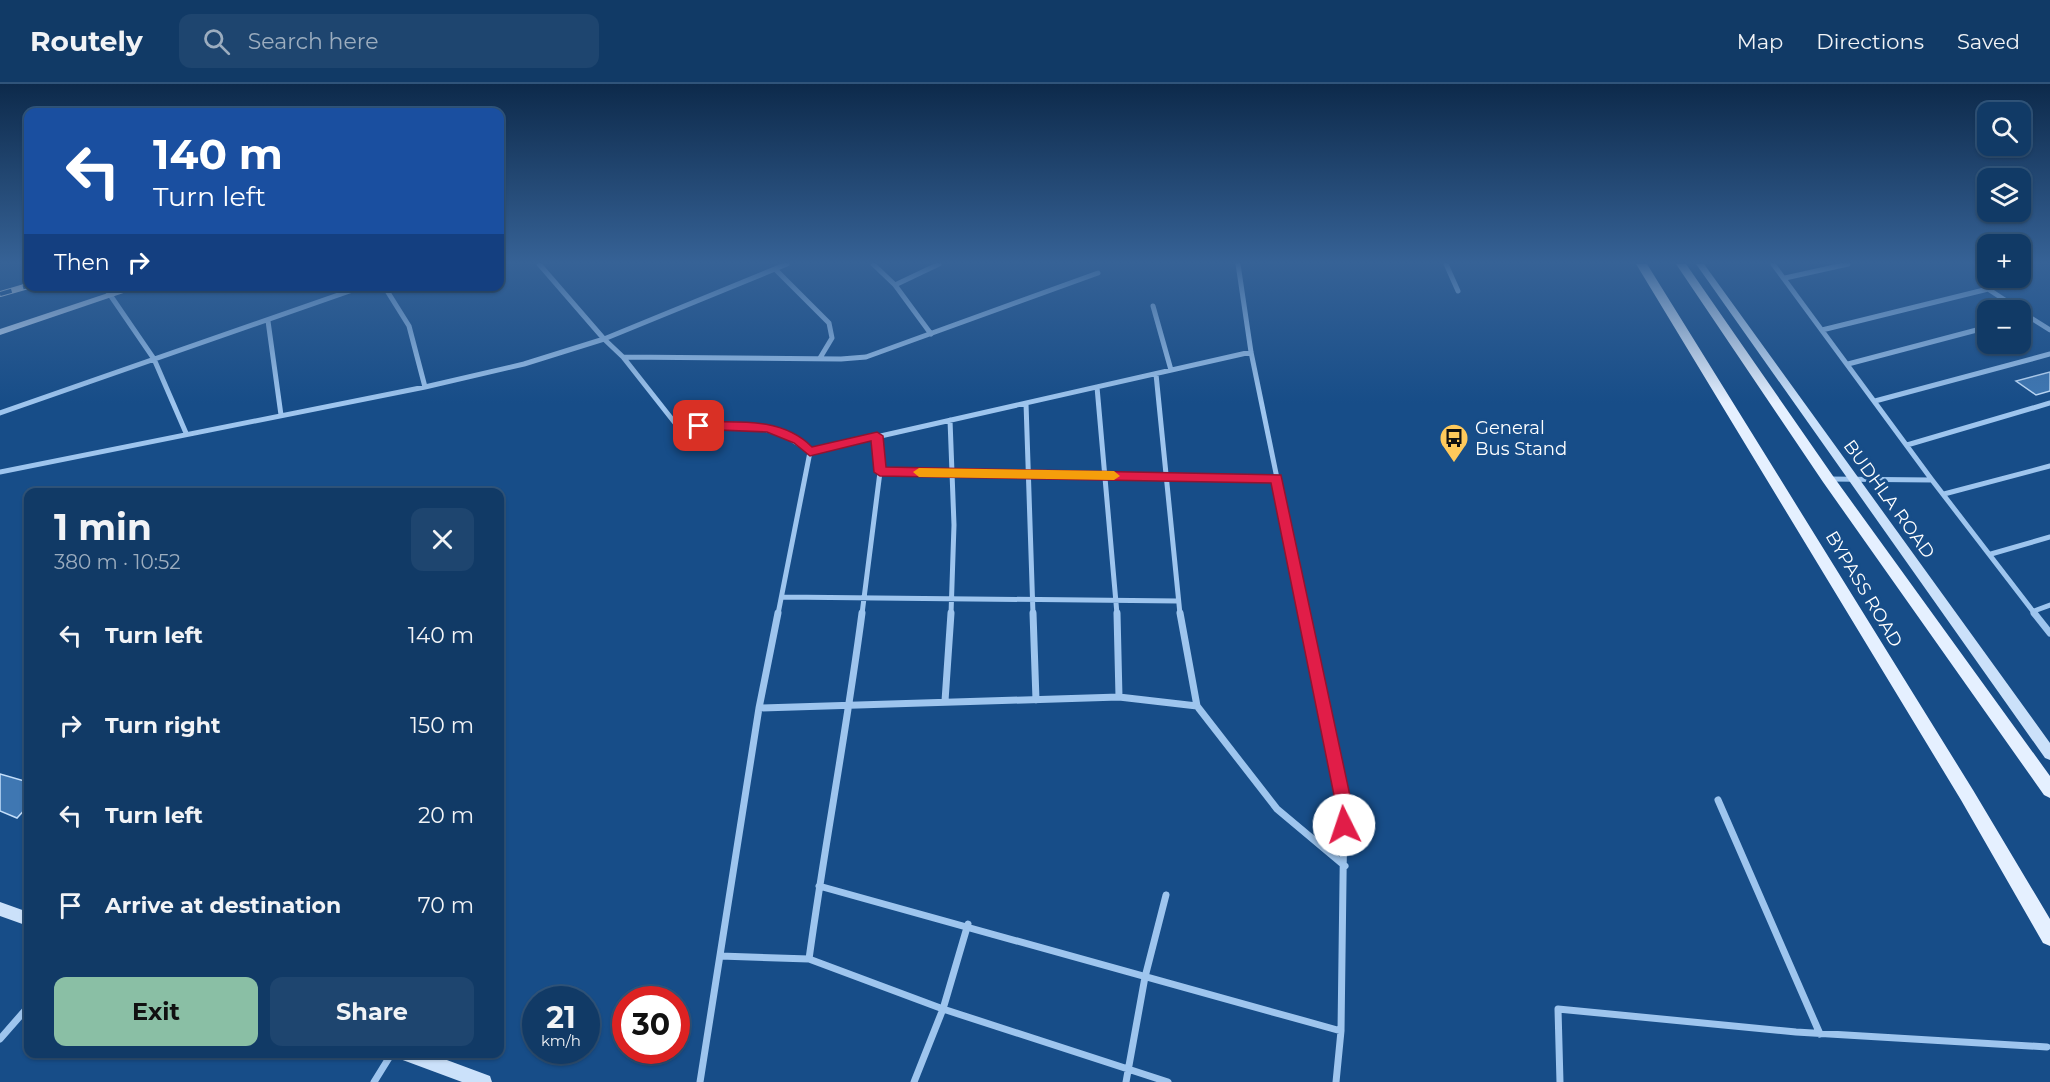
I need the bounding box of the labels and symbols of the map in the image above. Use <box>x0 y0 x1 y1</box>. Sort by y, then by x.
pin <box>673 400 724 451</box>
place label: General Bus Stand <box>1475 417 1567 460</box>
bus stop icon: General Bus Stand <box>1438 422 1470 464</box>
street label: BUDHLA ROAD <box>1839 435 1939 563</box>
street label: BYPASS ROAD <box>1821 527 1907 651</box>
position arrow <box>1312 793 1376 857</box>
speed limit sign: 30 <box>612 986 690 1064</box>

